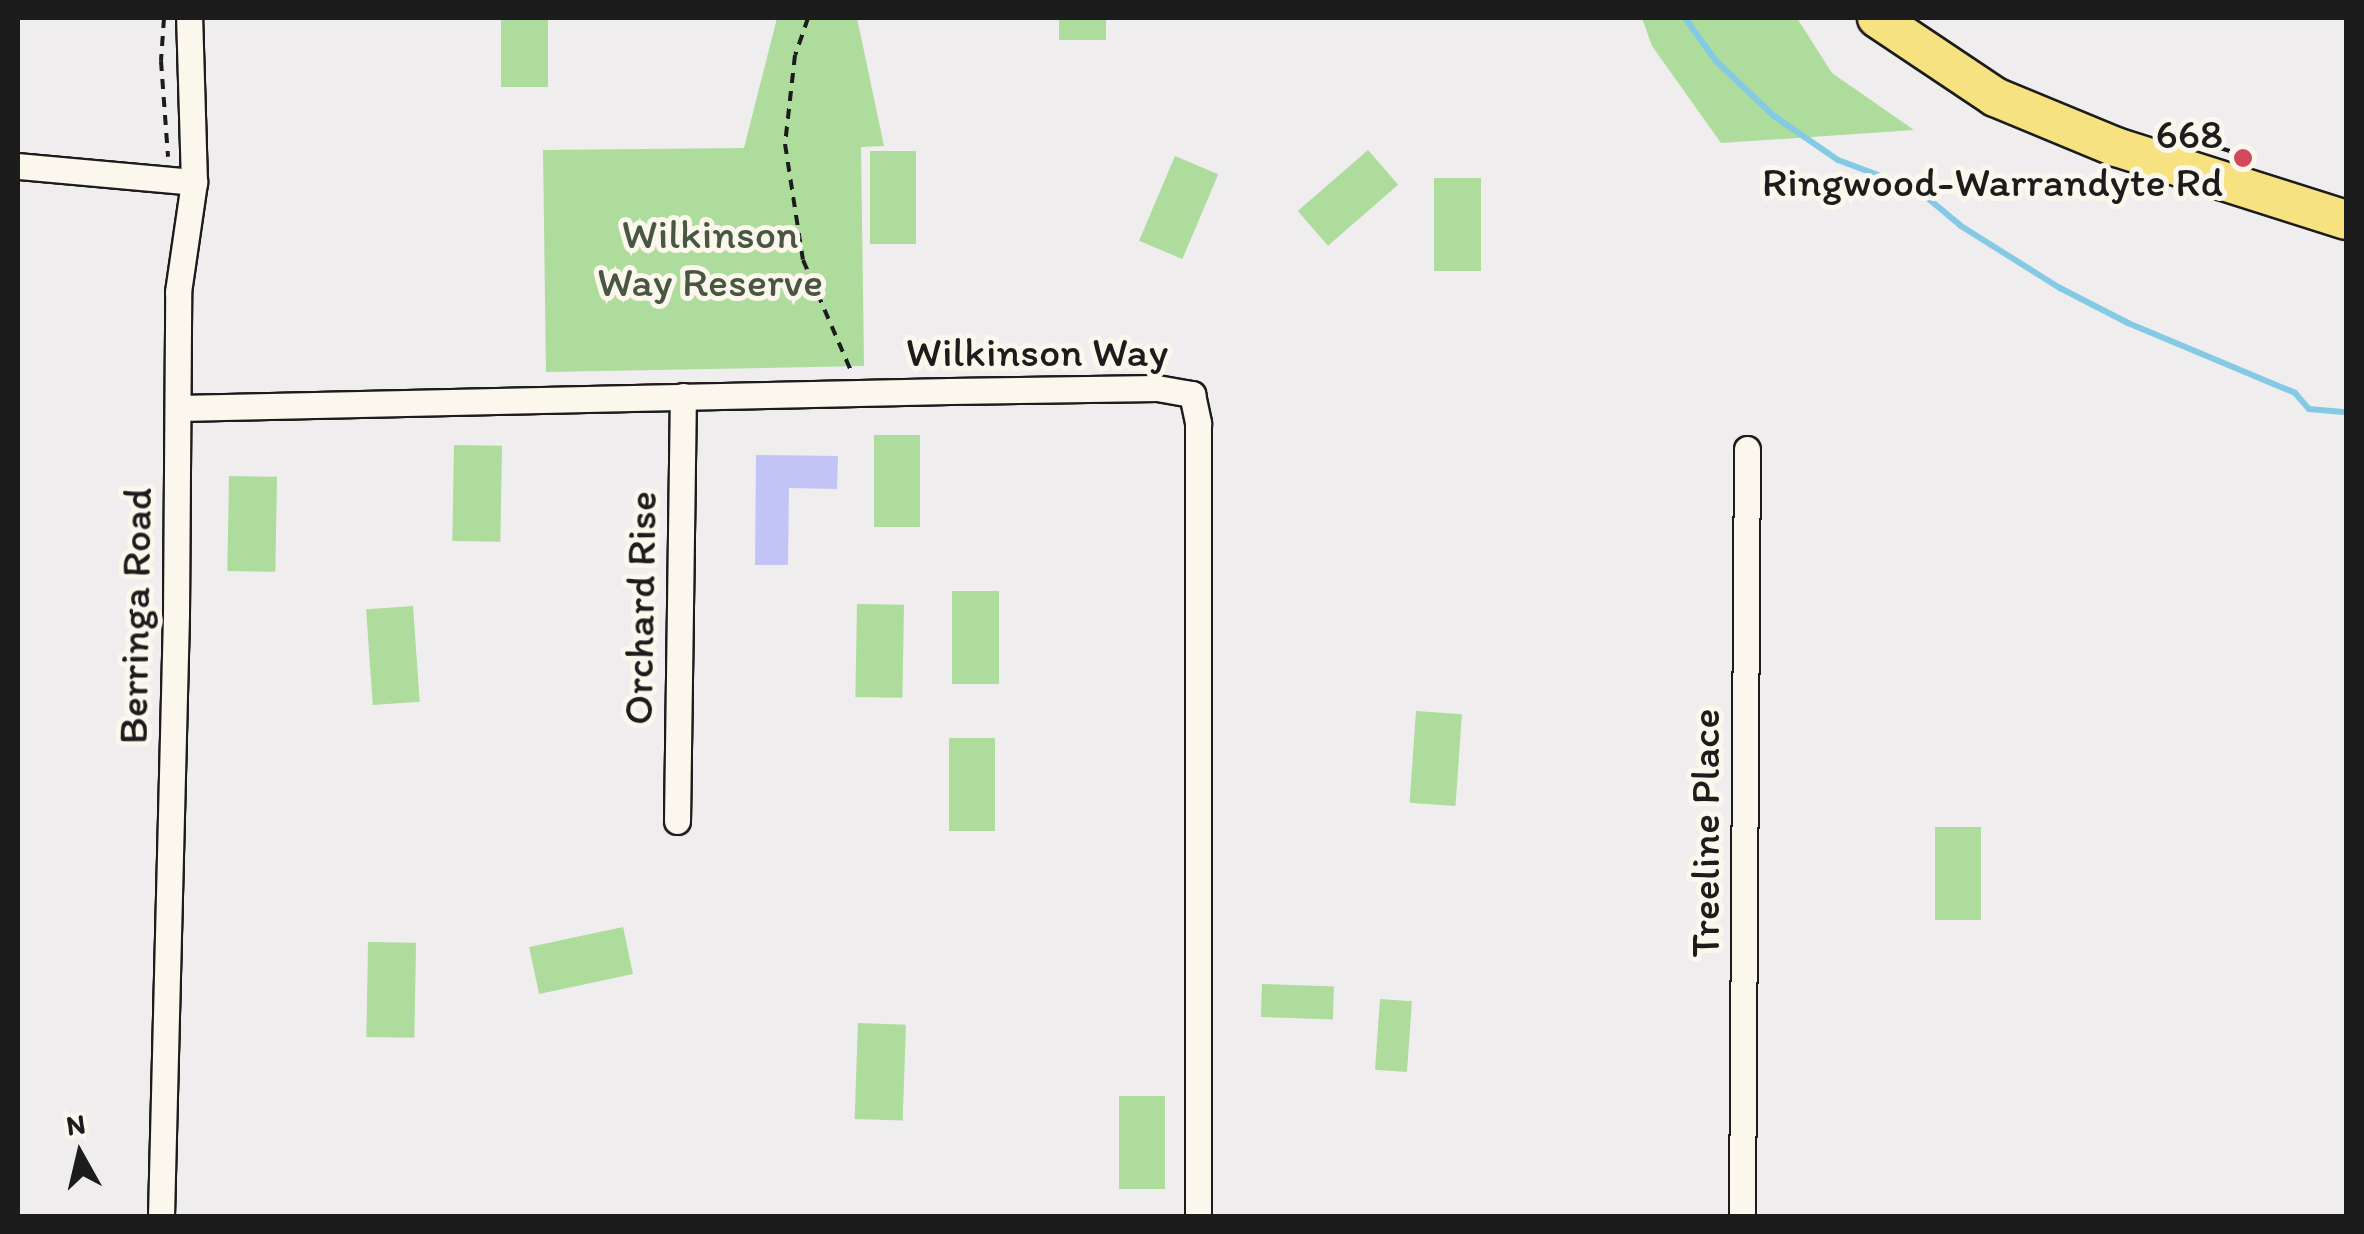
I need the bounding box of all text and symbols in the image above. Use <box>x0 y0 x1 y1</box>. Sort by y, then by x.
place label: 668 Ringwood-Warrandyte Rd <box>1761 109 2223 208</box>
marker: 668 Ringwood-Warrandyte Rd <box>2232 147 2254 169</box>
park label: Wilkinson Way Reserve <box>598 209 822 308</box>
street label: Wilkinson Way <box>906 327 1168 377</box>
street label: Berringa Road <box>108 487 162 745</box>
street label: Orchard Rise <box>613 491 667 725</box>
street label: Treeline Place <box>1680 708 1730 958</box>
north arrow <box>30 1104 130 1204</box>
text: N <box>64 1106 88 1142</box>

